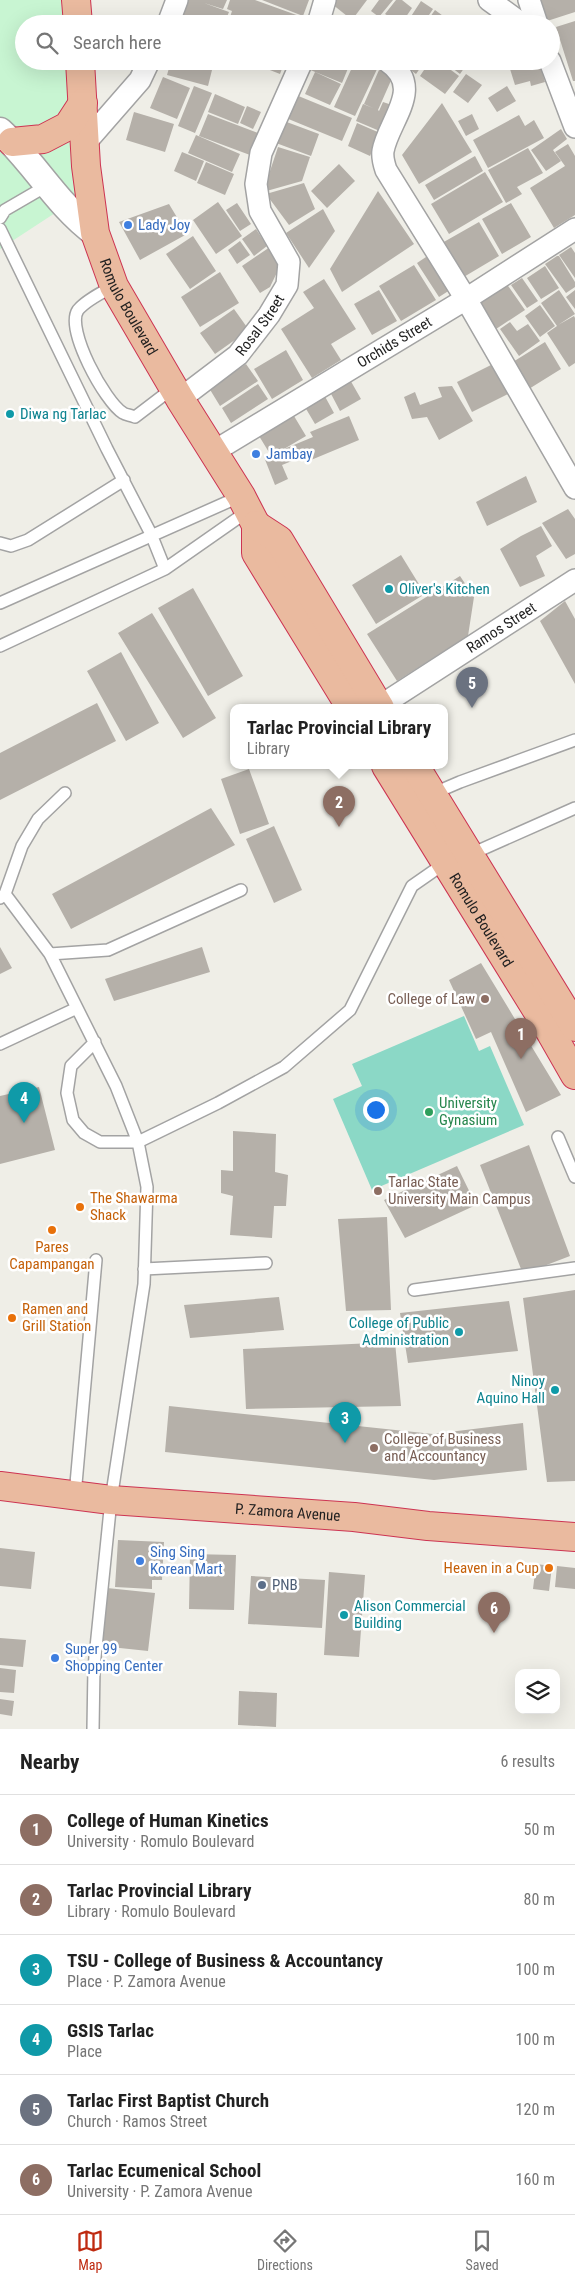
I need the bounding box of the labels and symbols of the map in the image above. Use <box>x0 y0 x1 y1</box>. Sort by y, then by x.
place label: Lady Joy <box>138 216 190 234</box>
marker: Lady Joy <box>122 219 134 231</box>
street label: Romulo Boulevard <box>96 256 161 358</box>
street label: Rosal Street <box>232 291 288 359</box>
street label: Orchids Street <box>354 313 435 372</box>
place label: Diwa ng Tarlac <box>20 405 107 423</box>
marker: Diwa ng Tarlac <box>4 408 16 420</box>
place label: Jambay <box>266 445 312 463</box>
marker: Jambay <box>250 448 262 460</box>
place label: Oliver's Kitchen <box>399 580 490 598</box>
marker: Oliver's Kitchen <box>383 583 395 595</box>
street label: Ramos Street <box>463 599 540 657</box>
pin: 5 <box>456 667 488 708</box>
pin: 2 <box>323 786 355 827</box>
street label: Romulo Boulevard <box>445 870 517 970</box>
place label: College of Law <box>387 990 475 1008</box>
marker: College of Law <box>479 993 491 1005</box>
pin: 1 <box>505 1018 537 1059</box>
pin: 4 <box>8 1082 40 1123</box>
place label: University Gynasium <box>439 1094 497 1129</box>
your location <box>363 1097 389 1123</box>
marker: University Gynasium <box>423 1106 435 1118</box>
place label: Tarlac State University Main Campus <box>388 1173 531 1208</box>
marker: Tarlac State University Main Campus <box>372 1185 384 1197</box>
place label: The Shawarma Shack <box>90 1189 178 1224</box>
marker: The Shawarma Shack <box>74 1201 86 1213</box>
marker: Pares Capampangan <box>46 1224 58 1236</box>
place label: Pares Capampangan <box>9 1238 95 1273</box>
place label: Ramen and Grill Station <box>22 1300 91 1335</box>
marker: Ramen and Grill Station <box>6 1312 18 1324</box>
place label: College of Public Administration <box>349 1314 449 1349</box>
marker: College of Public Administration <box>453 1326 465 1338</box>
place label: Ninoy Aquino Hall <box>477 1372 545 1407</box>
marker: Ninoy Aquino Hall <box>549 1384 561 1396</box>
pin: 3 <box>329 1402 361 1443</box>
place label: College of Business and Accountancy <box>384 1430 501 1465</box>
marker: College of Business and Accountancy <box>368 1442 380 1454</box>
street label: P. Zamora Avenue <box>234 1500 341 1525</box>
place label: Sing Sing Korean Mart <box>150 1543 223 1578</box>
marker: Sing Sing Korean Mart <box>134 1555 146 1567</box>
place label: Heaven in a Cup <box>444 1559 539 1577</box>
marker: Heaven in a Cup <box>543 1562 555 1574</box>
place label: PNB <box>272 1576 298 1594</box>
marker: PNB <box>256 1579 268 1591</box>
pin: 6 <box>478 1592 510 1633</box>
place label: Alison Commercial Building <box>354 1597 466 1632</box>
marker: Alison Commercial Building <box>338 1609 350 1621</box>
place label: Super 99 Shopping Center <box>65 1640 163 1675</box>
marker: Super 99 Shopping Center <box>49 1652 61 1664</box>

